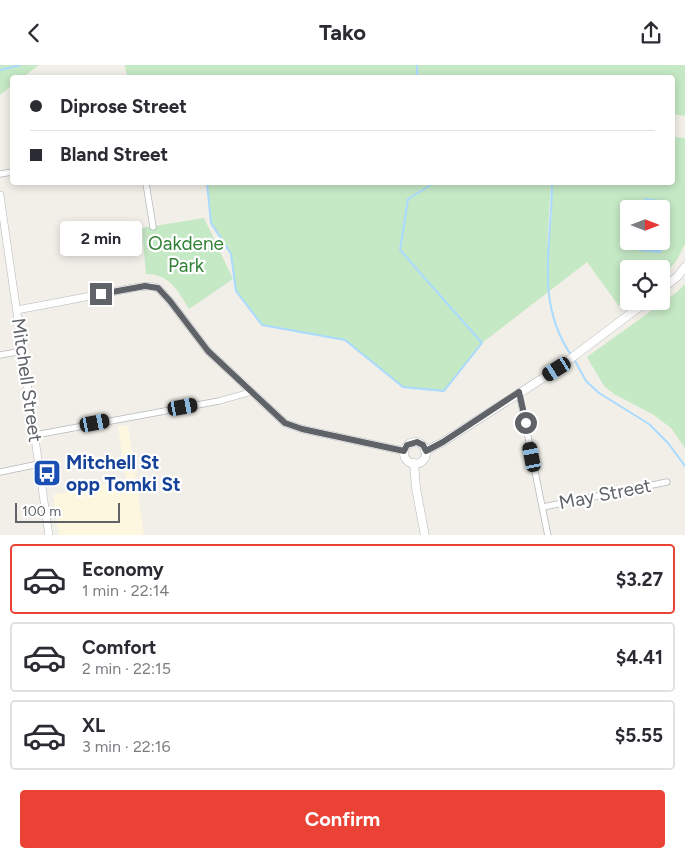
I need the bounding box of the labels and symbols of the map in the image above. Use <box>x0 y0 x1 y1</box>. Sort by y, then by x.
north arrow <box>620 200 670 250</box>
callout: 2 min <box>60 221 142 257</box>
park label: Oakdene Park <box>148 232 224 277</box>
route end <box>90 283 112 305</box>
street label: Mitchell Street <box>7 316 47 444</box>
car <box>540 355 573 383</box>
car <box>166 397 199 417</box>
route start <box>515 412 537 434</box>
car <box>78 413 111 433</box>
car <box>521 441 542 473</box>
place label: Mitchell St opp Tomki St <box>66 451 181 496</box>
bus stop icon: Mitchell St opp Tomki St <box>32 458 62 488</box>
street label: May Street <box>557 474 653 514</box>
scale bar <box>15 501 120 524</box>

